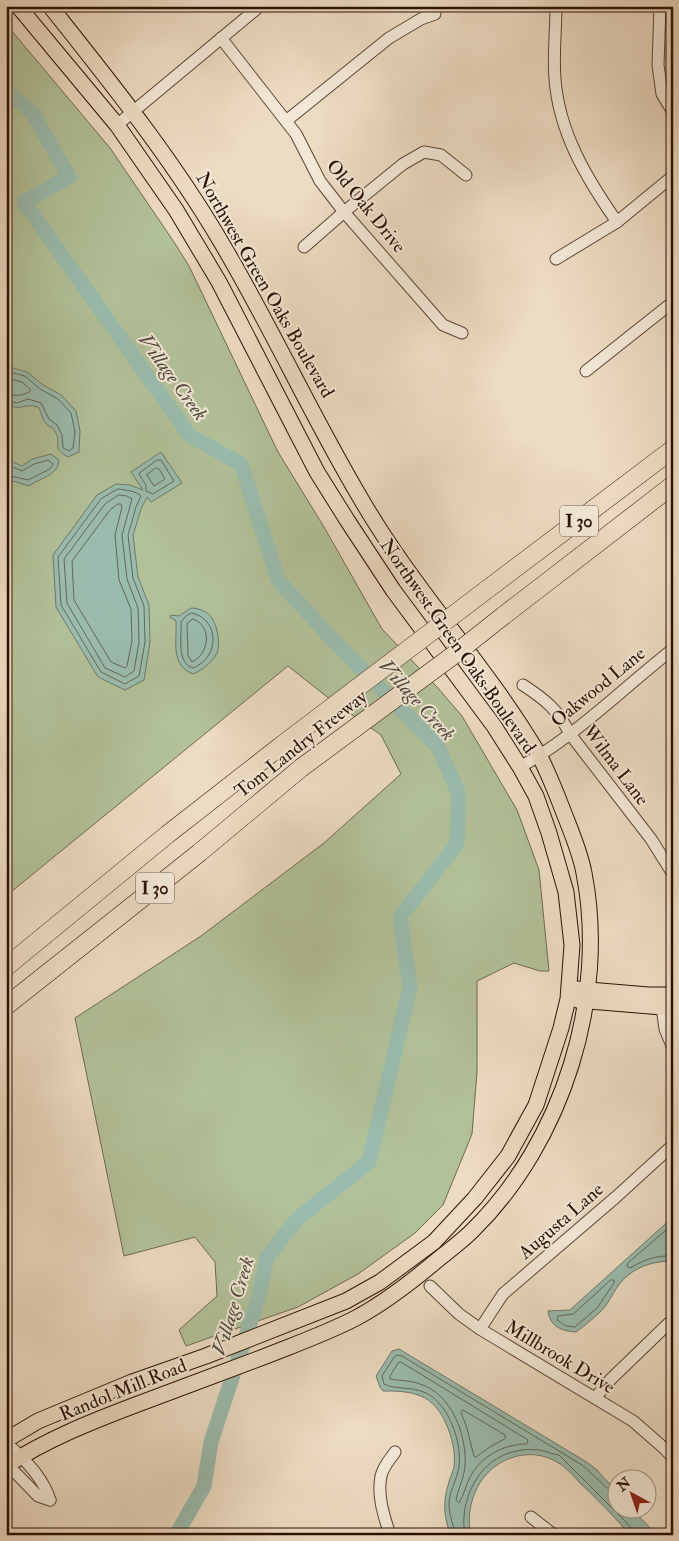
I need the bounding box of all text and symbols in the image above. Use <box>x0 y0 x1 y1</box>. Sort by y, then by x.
street label: Old Oak Drive <box>321 154 411 258</box>
street label: Northwest Green Oaks Boulevard <box>190 168 340 403</box>
water label: Village Creek <box>133 328 213 426</box>
road number: I 30 <box>560 506 598 536</box>
street label: Northwest Green Oaks Boulevard <box>375 534 542 759</box>
street label: Oakwood Lane <box>546 642 650 732</box>
water label: Village Creek <box>374 654 460 746</box>
street label: Tom Landry Freeway <box>230 684 373 803</box>
street label: Wilma Lane <box>577 719 654 810</box>
road number: I 30 <box>136 872 174 904</box>
street label: Augusta Lane <box>513 1177 609 1265</box>
water label: Village Creek <box>206 1254 260 1358</box>
street label: Millbrook Drive <box>501 1315 619 1399</box>
street label: Randol Mill Road <box>56 1353 191 1426</box>
north arrow <box>606 1468 656 1518</box>
text: N <box>613 1474 635 1496</box>

